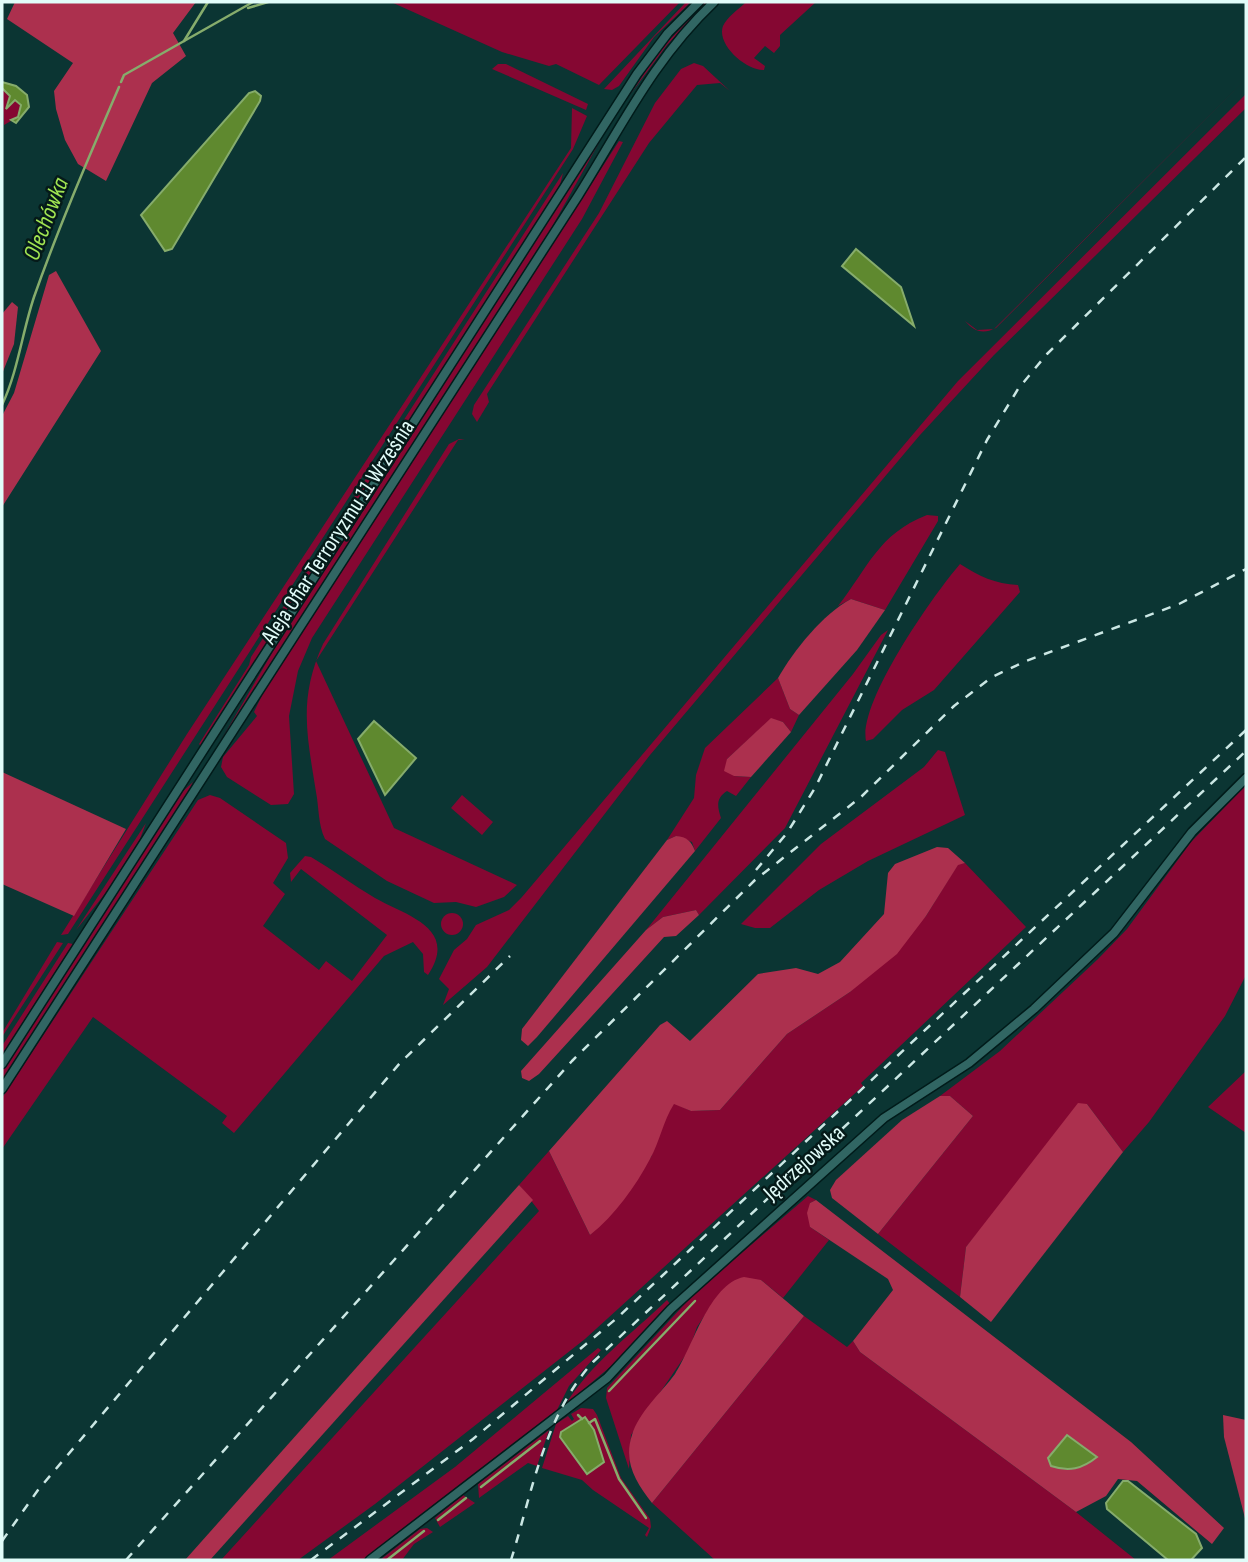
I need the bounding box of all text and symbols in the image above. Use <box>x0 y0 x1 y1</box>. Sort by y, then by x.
water label: Olechówka <box>17 173 75 264</box>
street label: Aleja Ofiar Terroryzmu 11 Września <box>254 415 421 650</box>
street label: Jędrzejowska <box>757 1119 850 1207</box>

